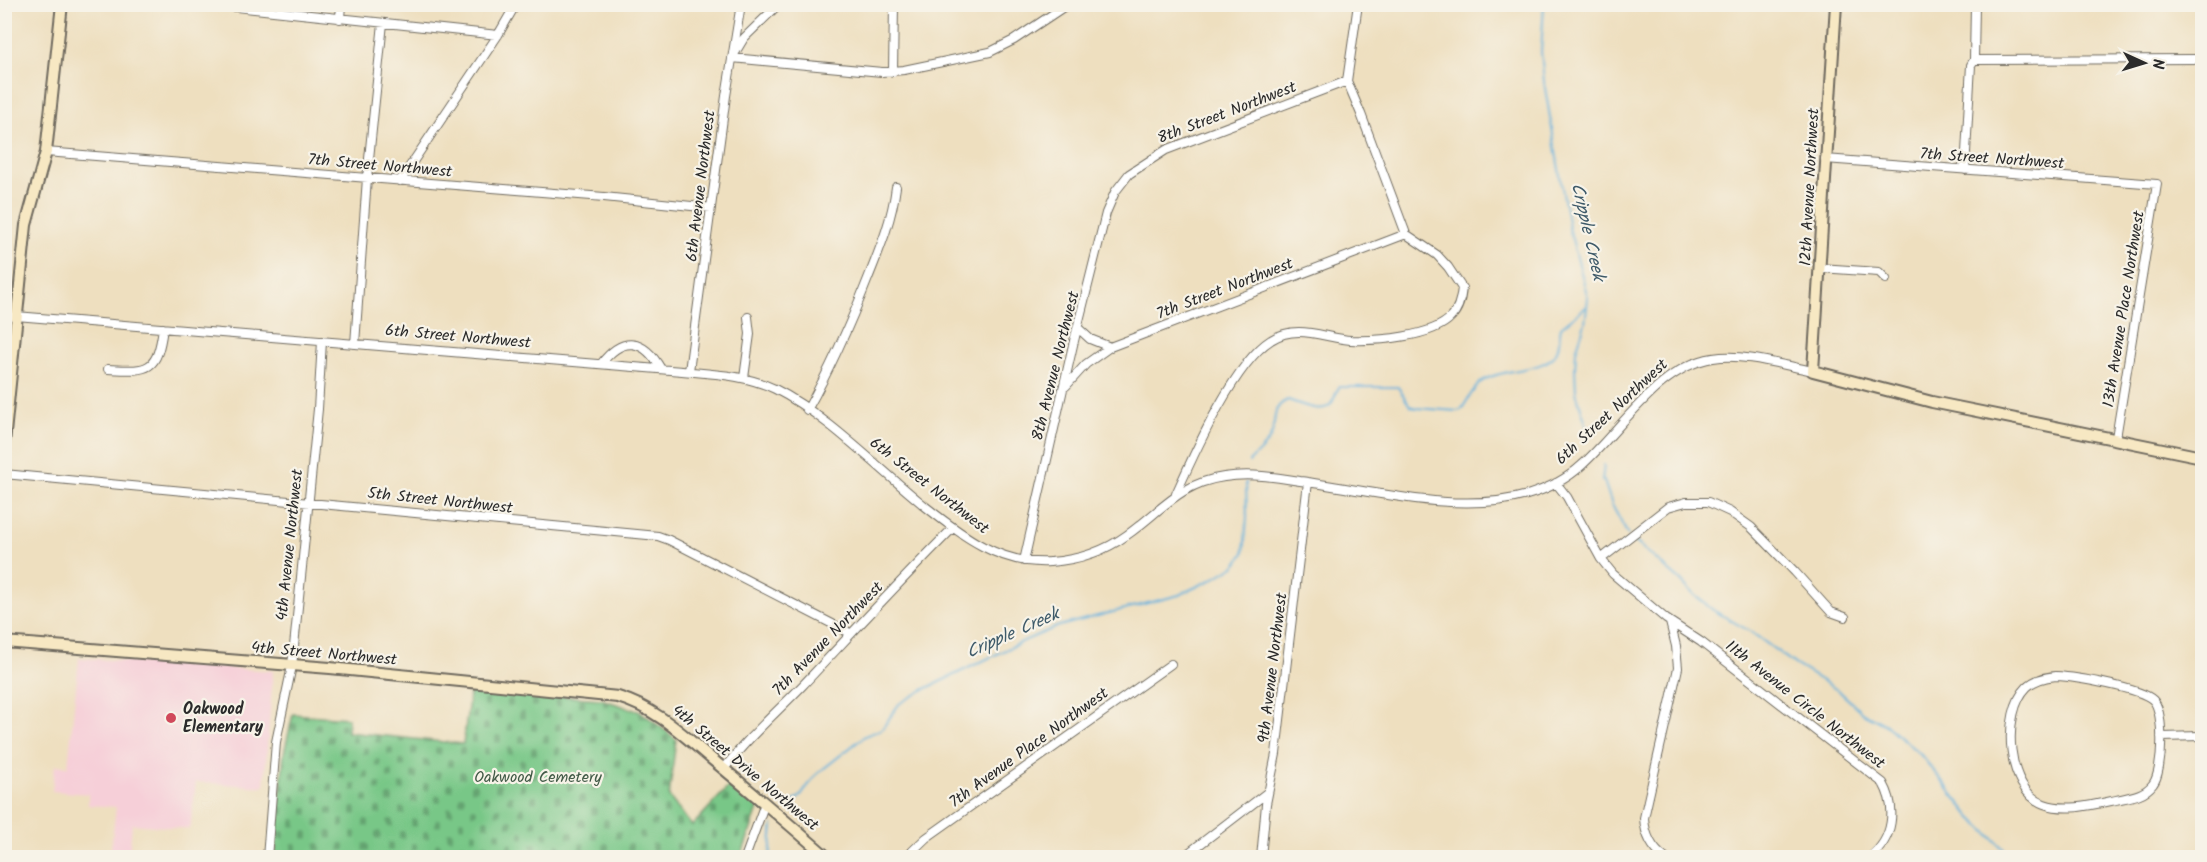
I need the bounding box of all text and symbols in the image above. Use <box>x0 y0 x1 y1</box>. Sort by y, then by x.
north arrow <box>2114 33 2174 93</box>
text: N <box>2145 58 2170 70</box>
street label: 8th Street Northwest <box>1154 75 1301 151</box>
street label: 12th Avenue Northwest <box>1793 107 1827 267</box>
street label: 6th Avenue Northwest <box>679 108 723 263</box>
street label: 7th Street Northwest <box>1919 141 2066 177</box>
street label: 7th Street Northwest <box>307 147 454 185</box>
water label: Cripple Creek <box>1562 180 1613 286</box>
street label: 13th Avenue Place Northwest <box>2096 208 2152 409</box>
street label: 7th Street Northwest <box>1153 251 1298 327</box>
street label: 8th Avenue Northwest <box>1025 288 1087 443</box>
street label: 6th Street Northwest <box>384 318 533 356</box>
street label: 6th Street Northwest <box>1550 352 1675 471</box>
street label: 6th Street Northwest <box>864 431 995 541</box>
street label: 4th Avenue Northwest <box>270 467 310 622</box>
street label: 5th Street Northwest <box>366 481 515 521</box>
street label: 7th Avenue Northwest <box>766 575 890 702</box>
street label: 9th Avenue Northwest <box>1251 590 1295 745</box>
water label: Cripple Creek <box>962 600 1067 667</box>
street label: 11th Avenue Circle Northwest <box>1720 634 1891 776</box>
street label: 4th Street Northwest <box>250 635 399 673</box>
street label: 7th Avenue Place Northwest <box>944 681 1115 815</box>
place label: Oakwood Elementary <box>183 697 264 740</box>
street label: 4th Street Drive Northwest <box>666 699 825 838</box>
marker: Oakwood Elementary <box>164 711 178 725</box>
park label: Oakwood Cemetery <box>474 765 602 790</box>

